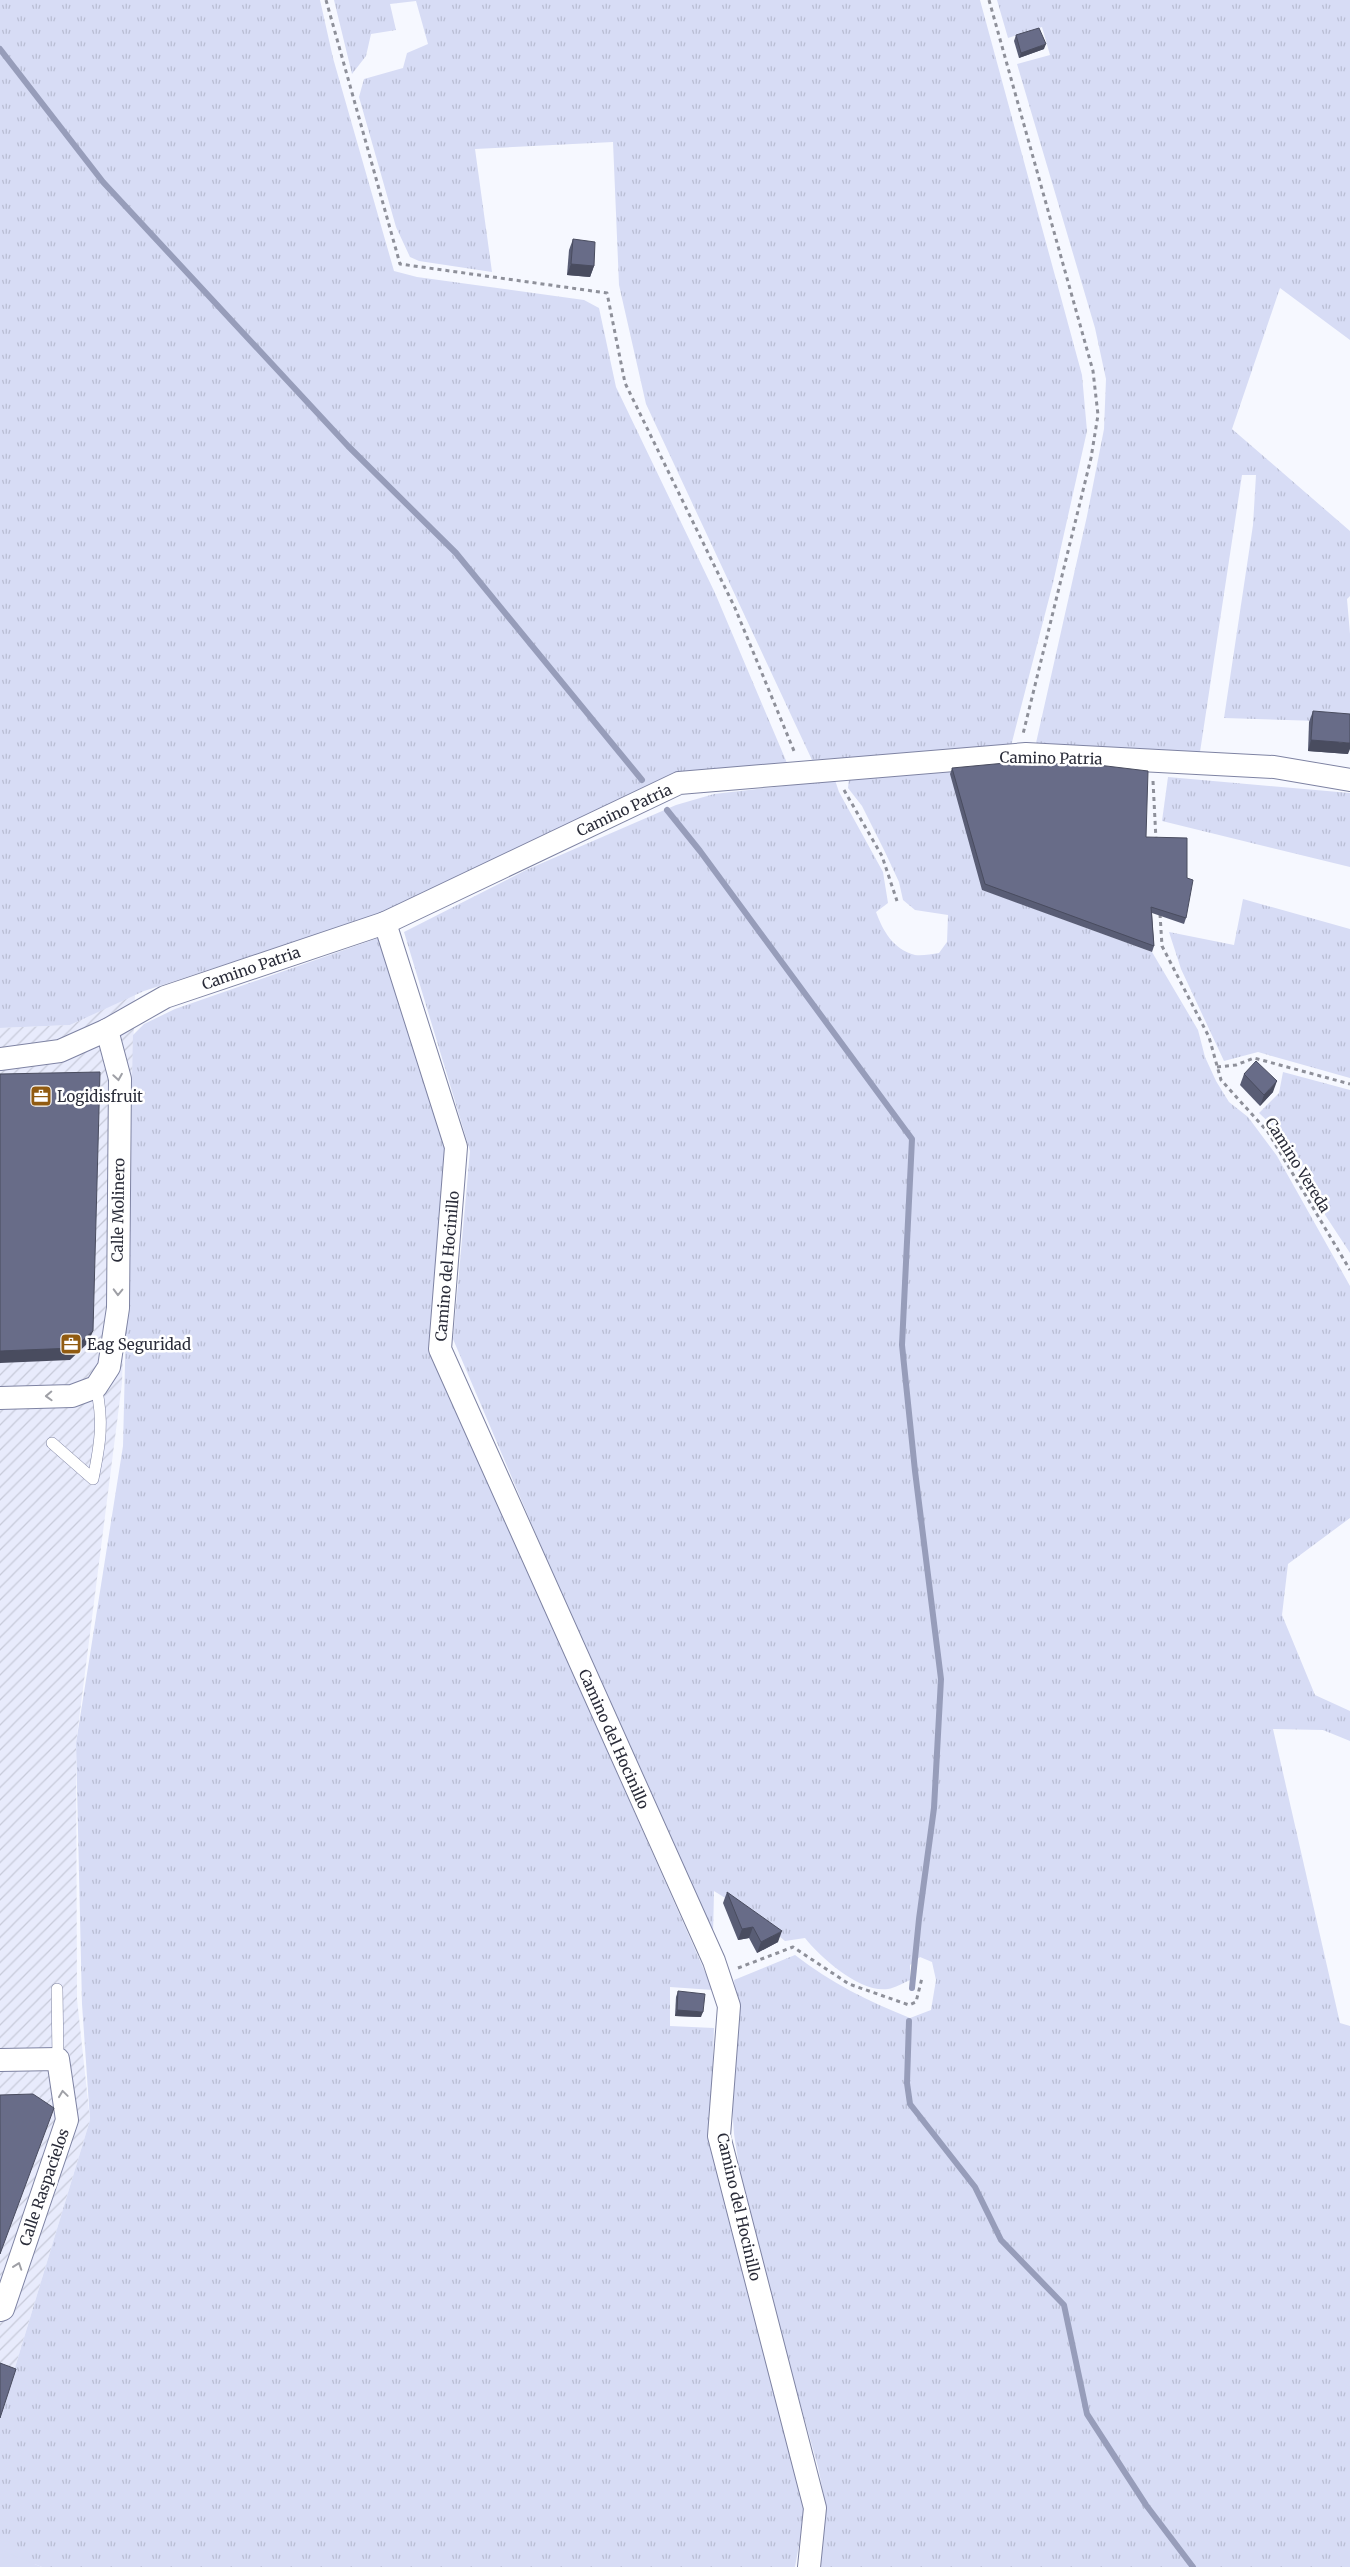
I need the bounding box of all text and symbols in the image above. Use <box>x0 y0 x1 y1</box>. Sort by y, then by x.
street label: Camino Patria <box>999 748 1103 768</box>
street label: Camino Patria <box>573 780 675 840</box>
street label: Camino Patria <box>199 942 303 994</box>
one-way arrow <box>113 1073 123 1081</box>
office icon: Logidisfruit <box>29 1084 53 1108</box>
place label: Logidisfruit <box>57 1087 143 1106</box>
street label: Camino Vereda <box>1261 1114 1335 1216</box>
street label: Calle Molinero <box>108 1157 128 1262</box>
street label: Camino del Hocinillo <box>431 1190 463 1342</box>
one-way arrow <box>113 1288 123 1296</box>
office icon: Eag Seguridad <box>59 1332 83 1356</box>
place label: Eag Seguridad <box>87 1335 191 1354</box>
one-way arrow <box>44 1391 52 1402</box>
street label: Camino del Hocinillo <box>575 1666 654 1812</box>
one-way arrow <box>58 2090 69 2098</box>
street label: Calle Raspacielos <box>15 2126 73 2248</box>
street label: Camino del Hocinillo <box>713 2131 765 2283</box>
one-way arrow <box>12 2262 22 2270</box>

